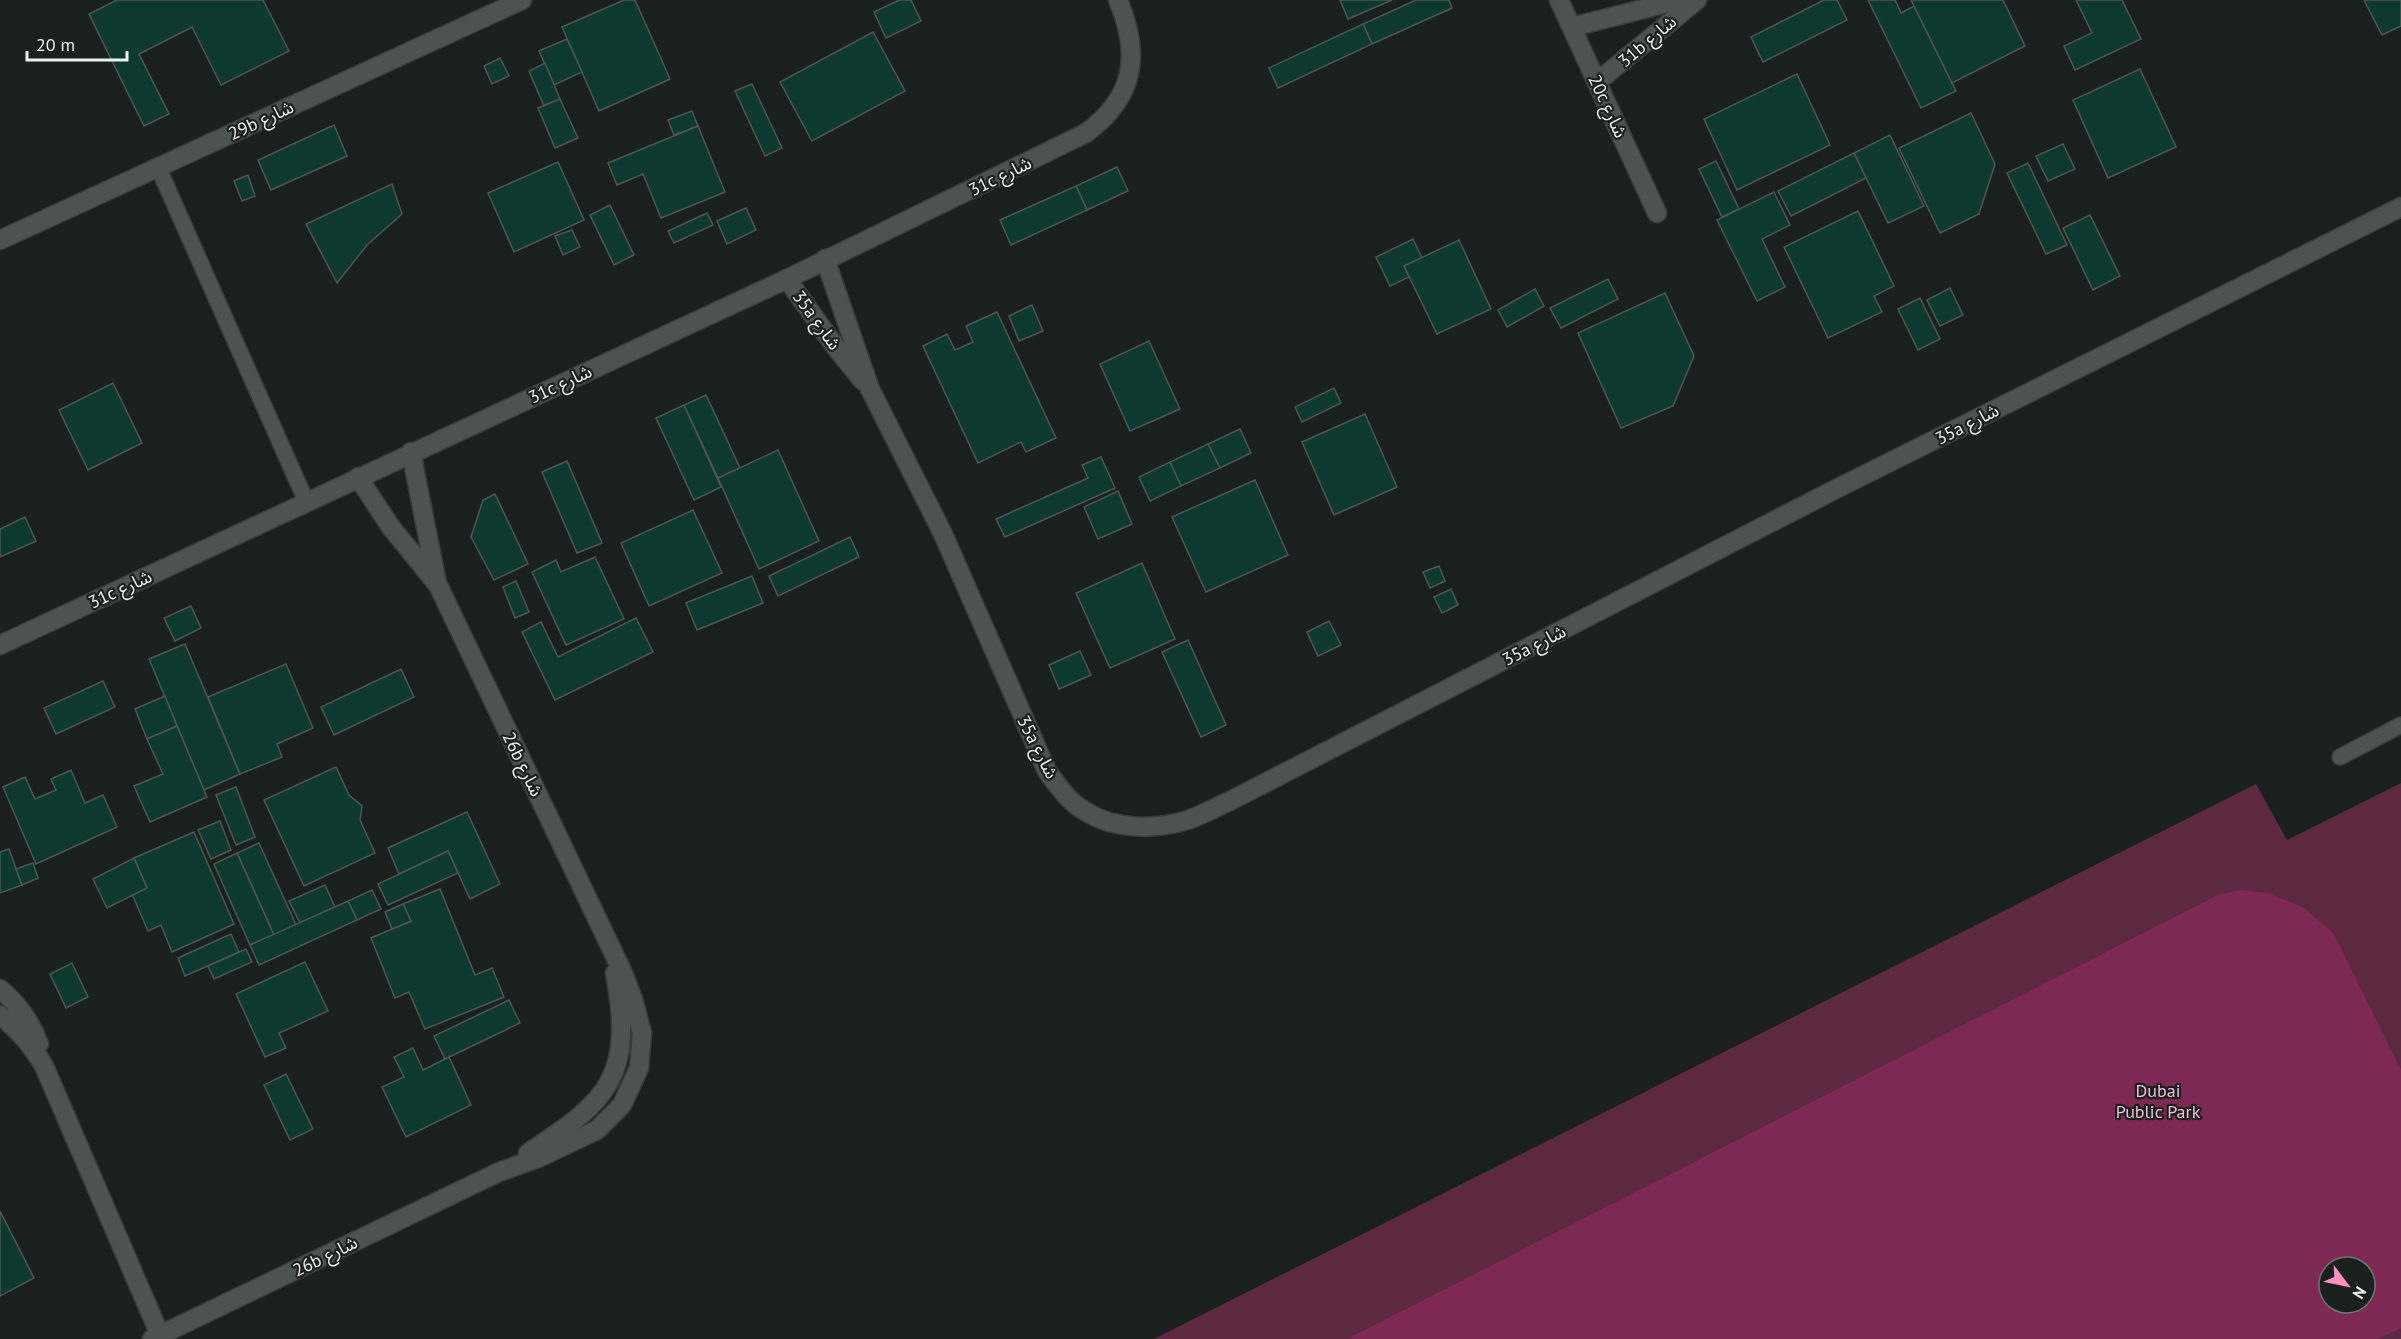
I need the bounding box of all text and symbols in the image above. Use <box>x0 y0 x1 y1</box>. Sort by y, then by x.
street label: 31b شارع <box>1613 10 1683 74</box>
scale bar <box>27 24 128 62</box>
text: 20 m <box>36 33 75 56</box>
street label: 20c شارع <box>1581 71 1633 143</box>
street label: 29b شارع <box>225 95 299 148</box>
street label: 31c شارع <box>965 151 1037 204</box>
street label: 35a شارع <box>785 286 846 356</box>
street label: 31c شارع <box>525 359 597 411</box>
street label: 35a شارع <box>1931 398 2004 452</box>
street label: 31c شارع <box>85 564 157 616</box>
street label: 35a شارع <box>1498 619 1571 673</box>
street label: 35a شارع <box>1010 711 1064 784</box>
street label: 26b شارع <box>495 728 549 801</box>
park label: Dubai Public Park <box>2116 1079 2201 1123</box>
street label: 26b شارع <box>289 1230 362 1284</box>
north arrow <box>2317 1255 2377 1315</box>
text: N <box>2348 1283 2371 1303</box>

